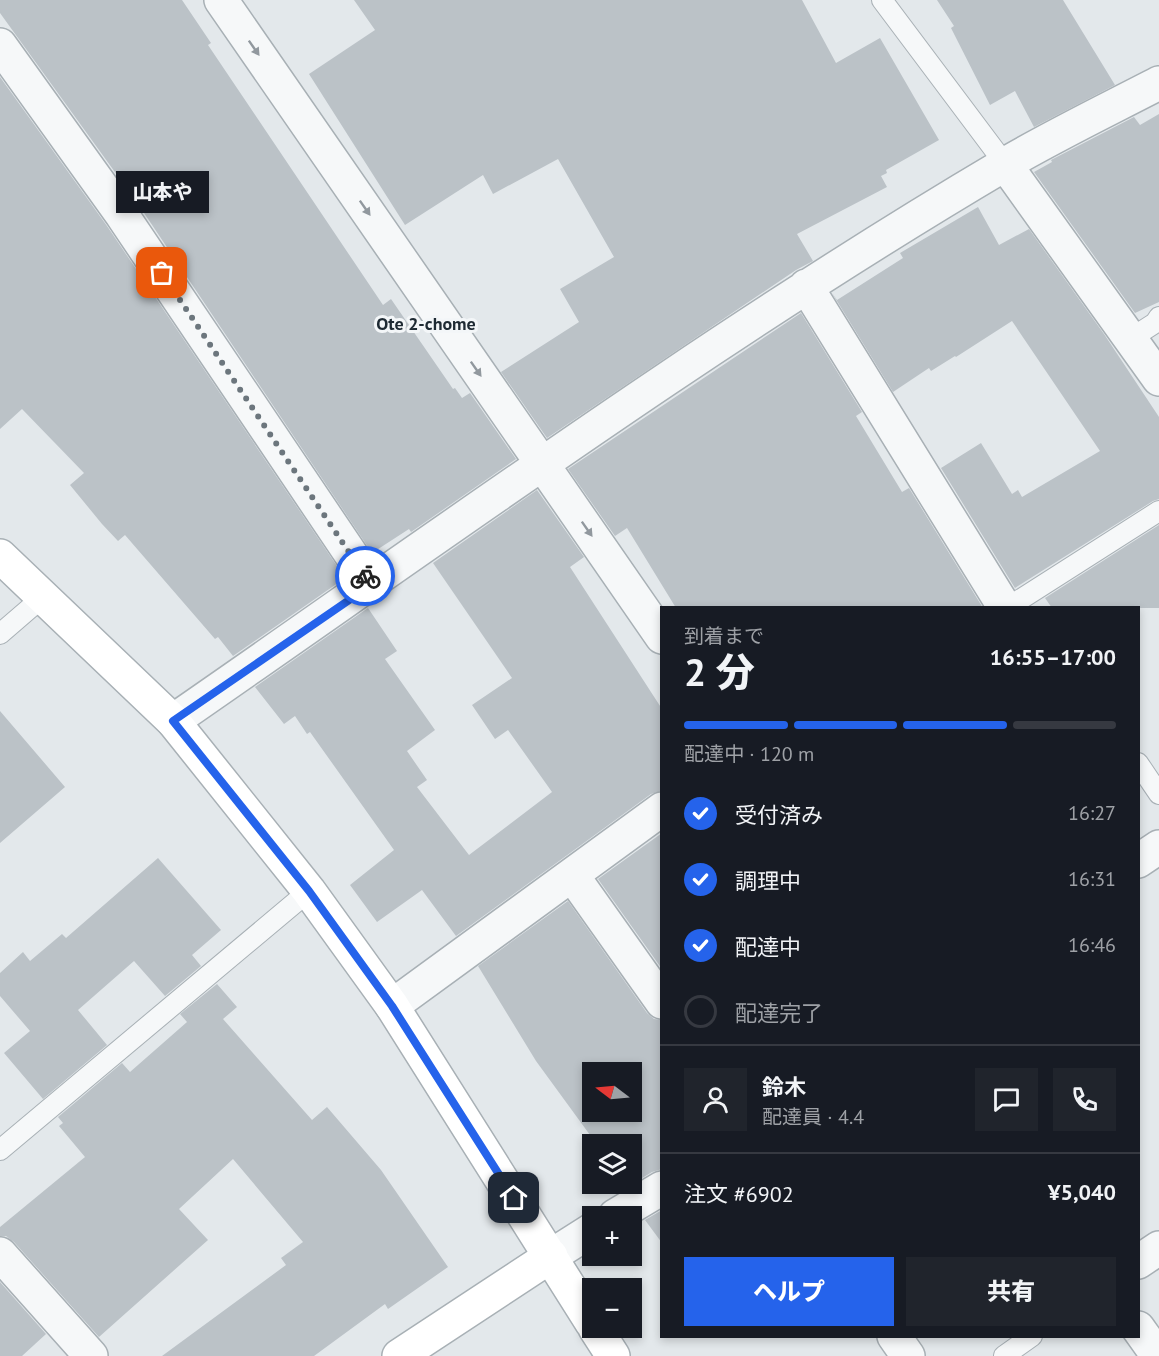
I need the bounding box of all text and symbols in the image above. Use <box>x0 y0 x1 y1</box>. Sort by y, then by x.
one-way arrow <box>248 40 259 56</box>
callout: 山本や <box>116 171 208 213</box>
text: 山本や <box>133 179 193 205</box>
one-way arrow <box>359 200 371 216</box>
pin <box>136 247 187 298</box>
icon: bag <box>145 256 178 289</box>
district label: Ote 2-chome <box>376 312 476 335</box>
one-way arrow <box>470 360 482 376</box>
one-way arrow <box>581 521 592 537</box>
courier <box>335 546 395 606</box>
icon: bike <box>349 560 382 593</box>
text: 到着まで <box>684 623 764 649</box>
text: 16:55–17:00 <box>990 643 1116 671</box>
text: 2 分 <box>684 646 755 697</box>
text: 配達中 · 120 m <box>684 741 814 767</box>
icon: check <box>684 797 717 830</box>
text: 16:27 <box>1068 800 1116 826</box>
text: 受付済み <box>735 801 823 829</box>
icon: check <box>684 863 717 896</box>
text: 16:31 <box>1068 866 1116 892</box>
text: 調理中 <box>735 867 801 895</box>
icon: check <box>684 929 717 962</box>
text: 16:46 <box>1068 932 1116 958</box>
text: 配達中 <box>735 933 801 961</box>
text: 配達完了 <box>735 999 823 1027</box>
north arrow <box>582 1062 642 1122</box>
map controls <box>582 1062 642 1338</box>
button: person <box>684 1068 747 1131</box>
button: chat <box>975 1068 1038 1131</box>
button: phone <box>1053 1068 1116 1131</box>
text: 鈴木 <box>762 1073 806 1101</box>
text: 配達員 · 4.4 <box>762 1104 864 1130</box>
button: layers <box>582 1134 642 1194</box>
pin <box>488 1172 539 1223</box>
text: ¥5,040 <box>1048 1178 1116 1206</box>
text: 注文 #6902 <box>684 1180 794 1208</box>
icon: home <box>497 1181 530 1214</box>
button: + <box>582 1206 642 1266</box>
button: ヘルプ <box>684 1257 894 1326</box>
button: 共有 <box>906 1257 1116 1326</box>
button: − <box>582 1278 642 1338</box>

